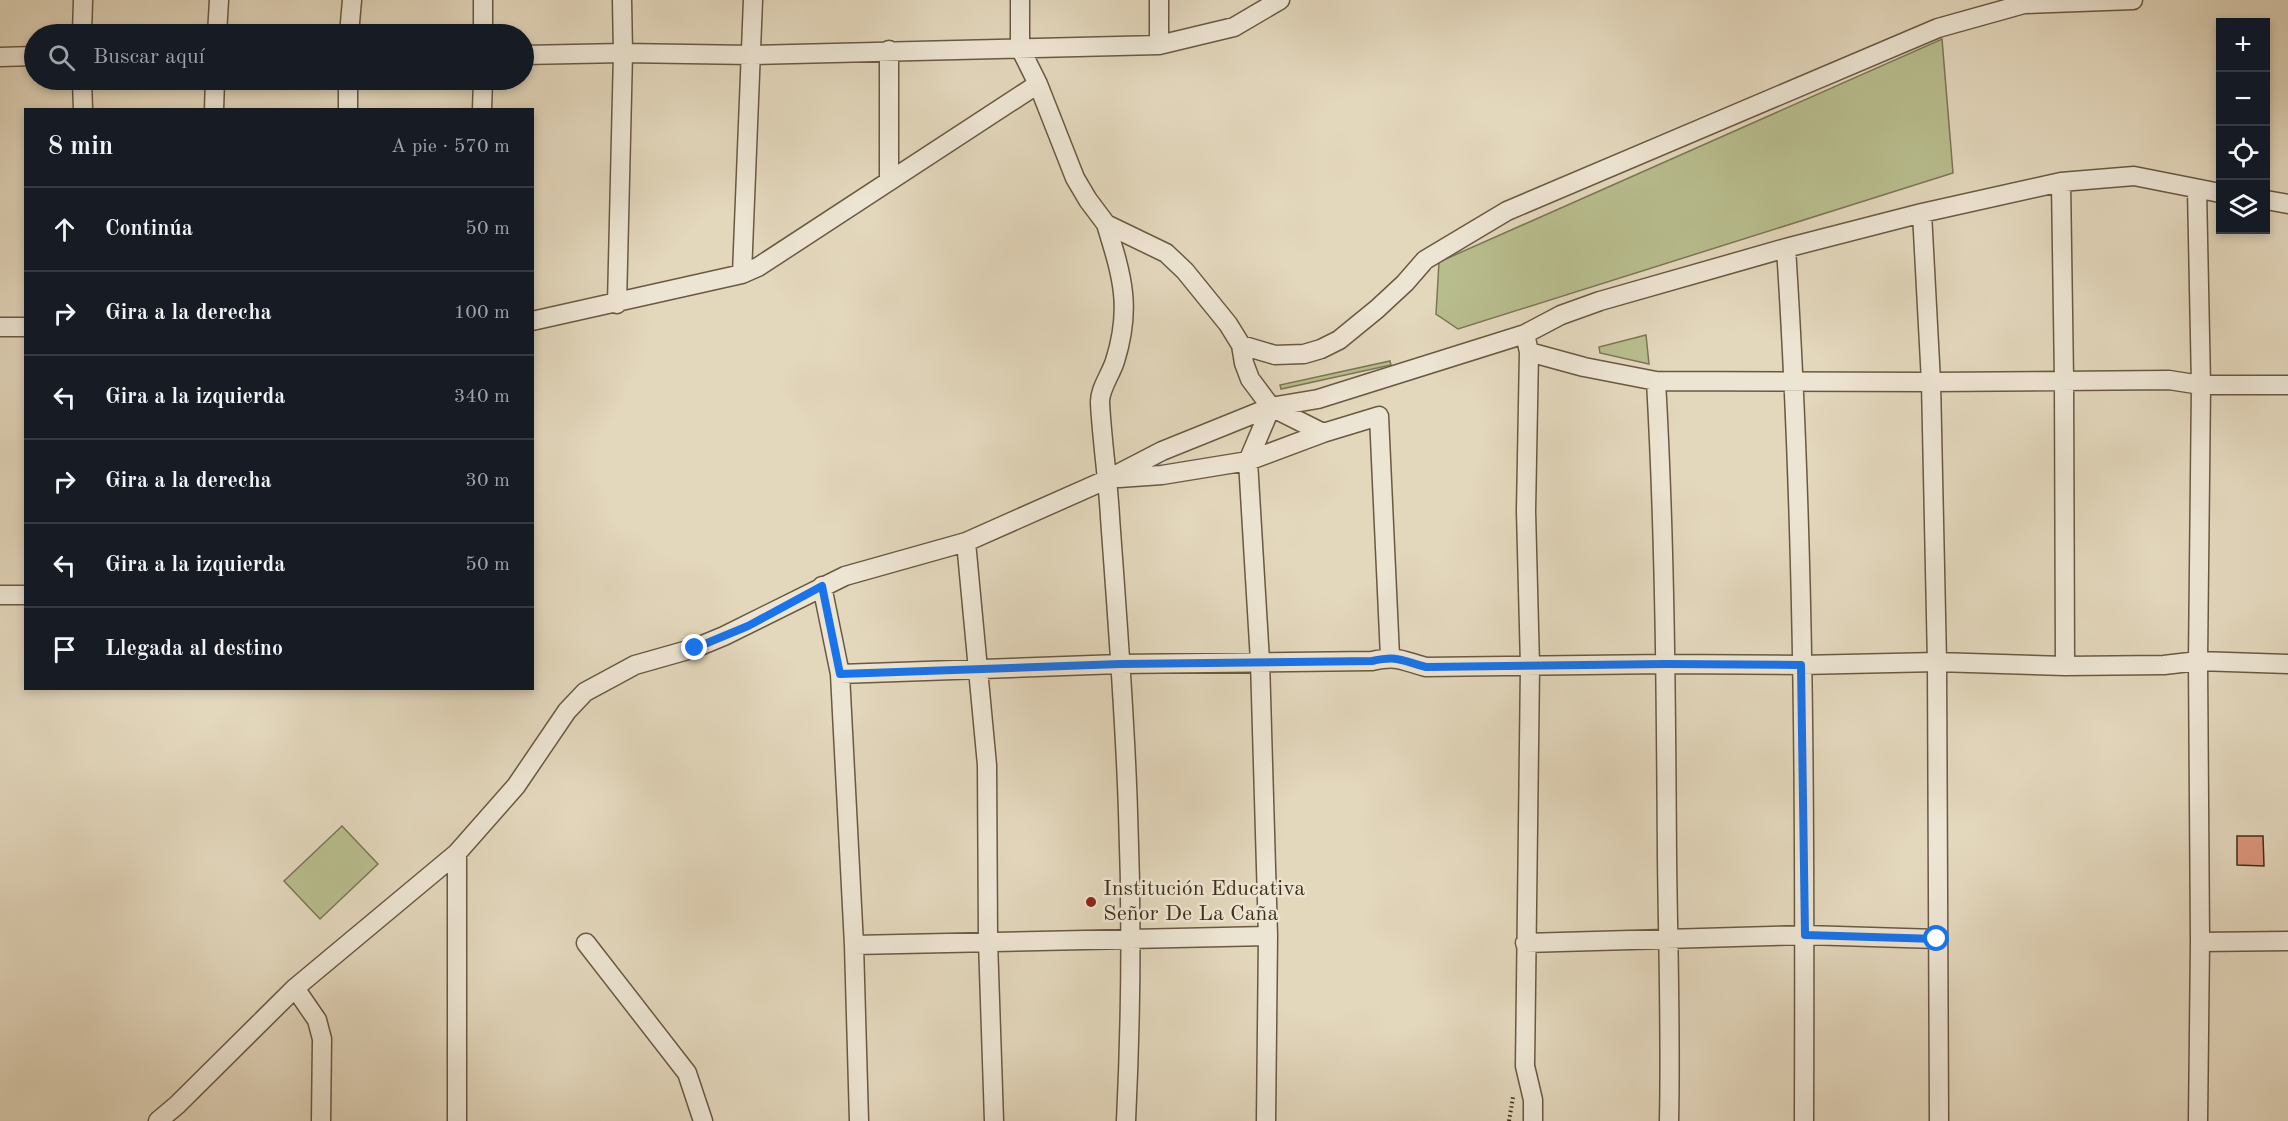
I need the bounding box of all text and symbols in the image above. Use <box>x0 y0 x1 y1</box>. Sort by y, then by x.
map controls <box>2216 18 2270 234</box>
button: + <box>2216 18 2270 72</box>
search box <box>24 24 534 90</box>
icon: search <box>45 41 78 74</box>
text: Buscar aquí <box>93 46 205 68</box>
button: − <box>2216 72 2270 126</box>
button: locate <box>2216 126 2270 180</box>
text: 8 min <box>48 134 113 160</box>
text: A pie · 570 m <box>391 137 510 157</box>
button: layers <box>2216 180 2270 234</box>
icon: ahead <box>48 213 81 246</box>
text: Continúa <box>105 218 193 240</box>
text: 50 m <box>465 219 510 239</box>
icon: right <box>48 297 81 330</box>
text: Gira a la derecha <box>105 302 272 324</box>
text: 100 m <box>454 303 510 323</box>
icon: left <box>48 381 81 414</box>
text: Gira a la izquierda <box>105 386 285 408</box>
text: 340 m <box>454 387 510 407</box>
icon: right <box>48 465 81 498</box>
text: Gira a la derecha <box>105 470 272 492</box>
text: 30 m <box>465 471 510 491</box>
icon: left <box>48 549 81 582</box>
text: Gira a la izquierda <box>105 554 285 576</box>
text: 50 m <box>465 555 510 575</box>
icon: arrive <box>48 633 81 666</box>
route end <box>681 634 707 660</box>
text: Llegada al destino <box>105 638 283 660</box>
place label: Institución Educativa Señor De La Caña <box>1103 878 1305 925</box>
marker: Institución Educativa Señor De La Caña <box>1084 895 1098 909</box>
route start <box>1923 925 1949 951</box>

